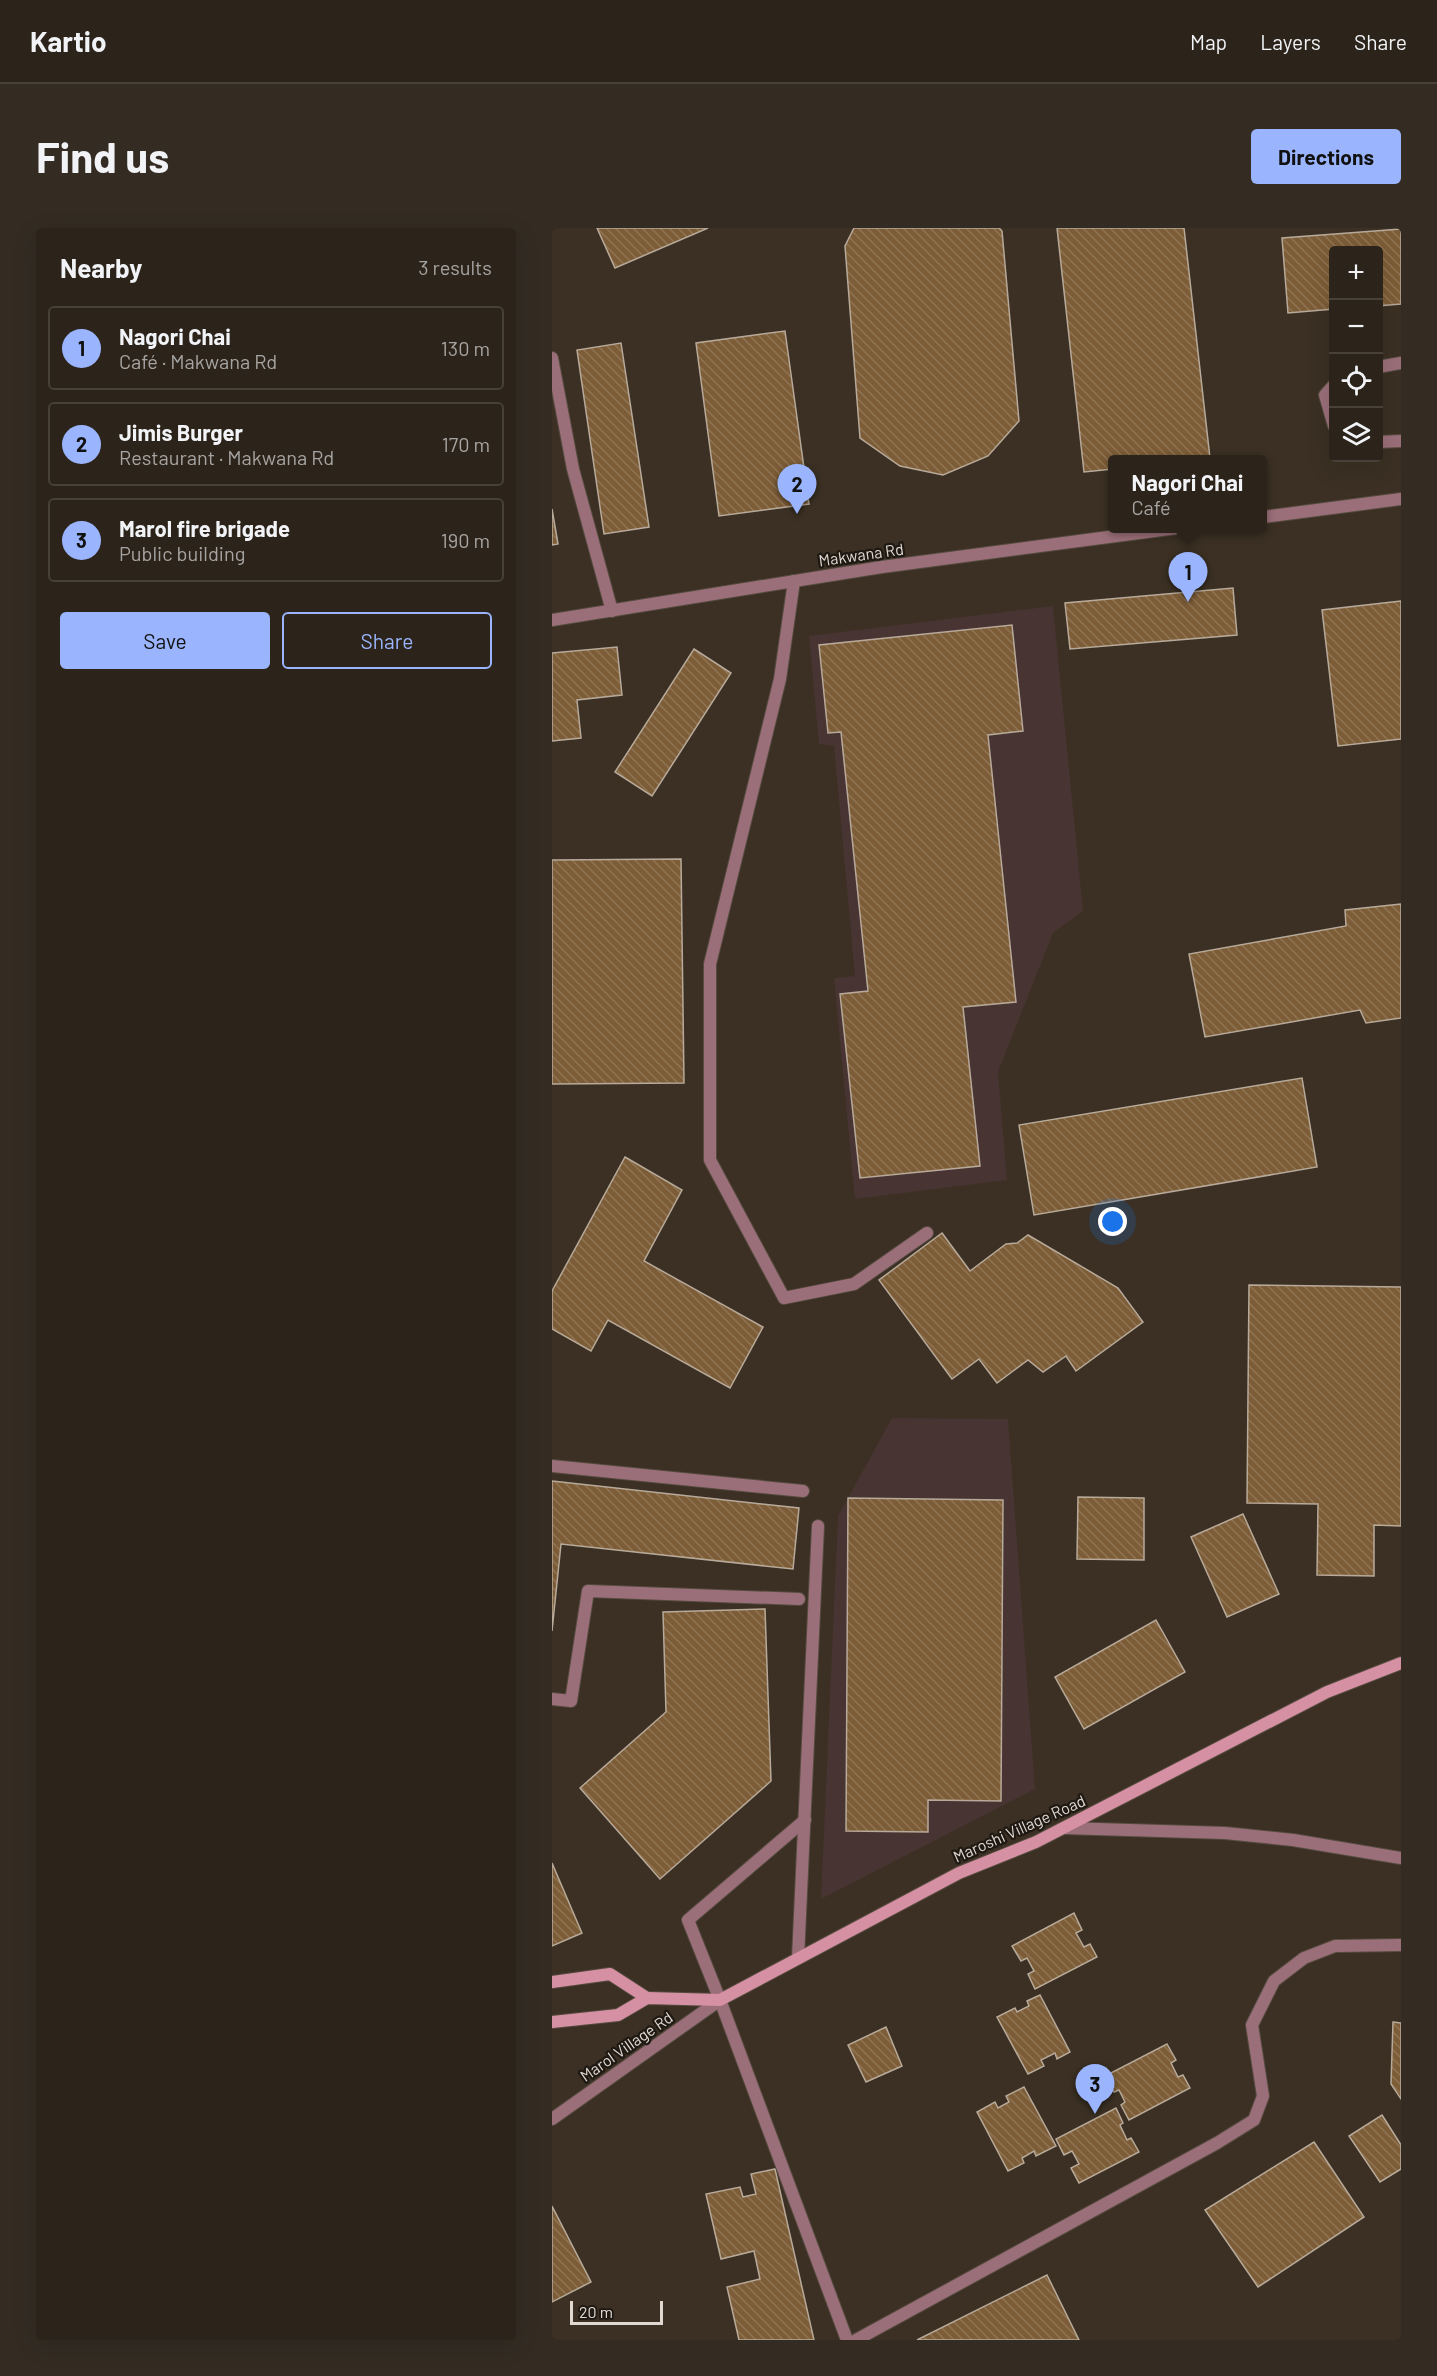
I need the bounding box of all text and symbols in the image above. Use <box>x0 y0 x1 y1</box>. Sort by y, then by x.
text: Kartio <box>30 24 107 58</box>
text: Map <box>1190 29 1227 54</box>
text: Layers <box>1260 29 1321 54</box>
text: Share <box>1354 29 1407 54</box>
button: Directions <box>1251 129 1401 184</box>
text: Find us <box>36 131 169 181</box>
map controls <box>1329 246 1383 462</box>
button: + <box>1329 246 1383 300</box>
text: Nearby <box>60 252 142 283</box>
text: 3 results <box>418 255 492 279</box>
button: − <box>1329 300 1383 354</box>
text: Nagori Chai <box>119 323 231 349</box>
text: 1 <box>78 336 85 360</box>
text: 130 m <box>441 336 490 360</box>
text: Café · Makwana Rd <box>119 349 277 373</box>
button: locate <box>1329 354 1383 408</box>
button: layers <box>1329 408 1383 462</box>
text: Jimis Burger <box>119 419 243 445</box>
text: 2 <box>76 432 87 456</box>
text: 170 m <box>442 432 490 456</box>
text: Restaurant · Makwana Rd <box>119 445 334 469</box>
popup <box>1108 455 1267 533</box>
pin: 2 <box>778 464 816 514</box>
text: Nagori Chai <box>1132 469 1243 495</box>
text: Café <box>1132 495 1171 519</box>
text: Marol fire brigade <box>119 515 290 541</box>
text: 3 <box>76 528 87 552</box>
text: 190 m <box>441 528 490 552</box>
street label: Makwana Rd <box>817 539 905 569</box>
text: Public building <box>119 541 245 565</box>
pin: 1 <box>1168 552 1208 602</box>
button: Save <box>60 612 270 669</box>
button: Share <box>282 612 492 669</box>
your location <box>1098 1207 1127 1236</box>
street label: Maroshi Village Road <box>950 1790 1088 1866</box>
street label: Marol Village Rd <box>576 2007 676 2085</box>
pin: 3 <box>1076 2064 1114 2114</box>
scale bar <box>570 2298 663 2326</box>
text: 20 m <box>579 2302 613 2321</box>

